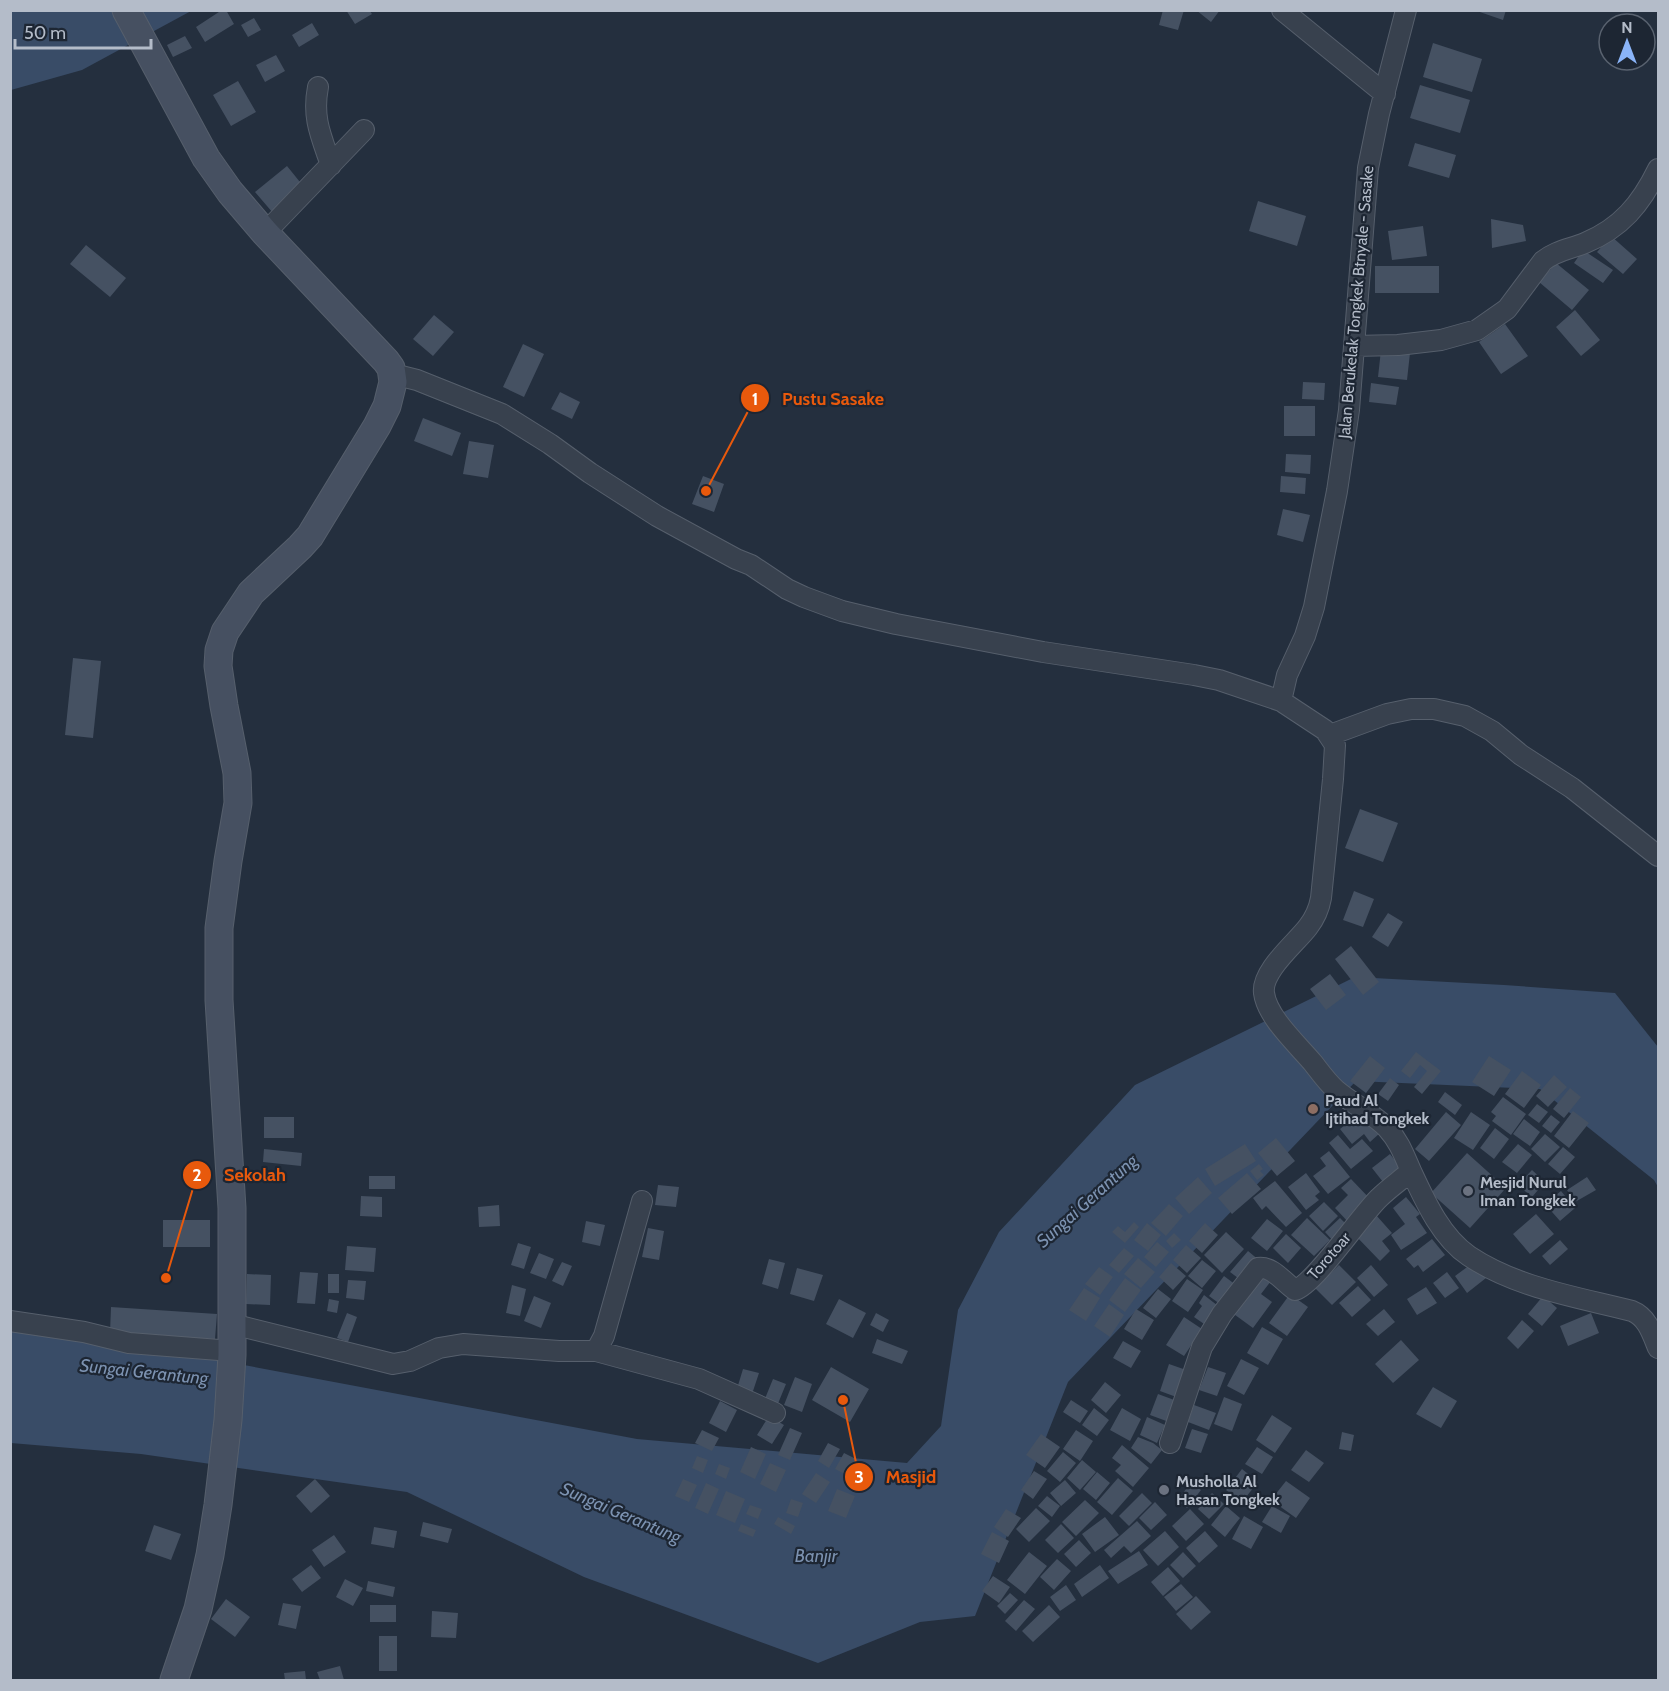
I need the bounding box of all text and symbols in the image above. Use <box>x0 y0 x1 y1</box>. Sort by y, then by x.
scale bar <box>15 12 152 50</box>
north arrow <box>1597 12 1657 72</box>
text: N <box>1621 18 1633 37</box>
text: 50 m <box>24 22 66 44</box>
street label: Jalan Berukelak Tongkek Btnyale - Sasake <box>1335 165 1377 440</box>
callout: Pustu Sasake <box>740 380 896 416</box>
text: 1 <box>752 388 758 410</box>
text: Pustu Sasake <box>782 388 884 410</box>
place label: Paud Al Ijtihad Tongkek <box>1325 1091 1429 1128</box>
marker: Paud Al Ijtihad Tongkek <box>1306 1102 1320 1116</box>
water label: Sungai Gerantung <box>1032 1149 1143 1252</box>
callout: Sekolah <box>182 1157 298 1193</box>
text: 2 <box>192 1164 202 1186</box>
text: Sekolah <box>224 1164 286 1186</box>
place label: Mesjid Nurul Iman Tongkek <box>1480 1173 1576 1210</box>
marker: Mesjid Nurul Iman Tongkek <box>1461 1184 1475 1198</box>
street label: Torotoar <box>1303 1228 1355 1284</box>
water label: Sungai Gerantung <box>79 1354 210 1390</box>
callout: Masjid <box>844 1459 949 1495</box>
text: 3 <box>854 1466 864 1488</box>
text: Masjid <box>886 1466 936 1488</box>
place label: Musholla Al Hasan Tongkek <box>1176 1472 1280 1509</box>
water label: Sungai Gerantung <box>557 1478 685 1549</box>
marker: Musholla Al Hasan Tongkek <box>1157 1483 1171 1497</box>
water label: Banjir <box>795 1545 839 1567</box>

